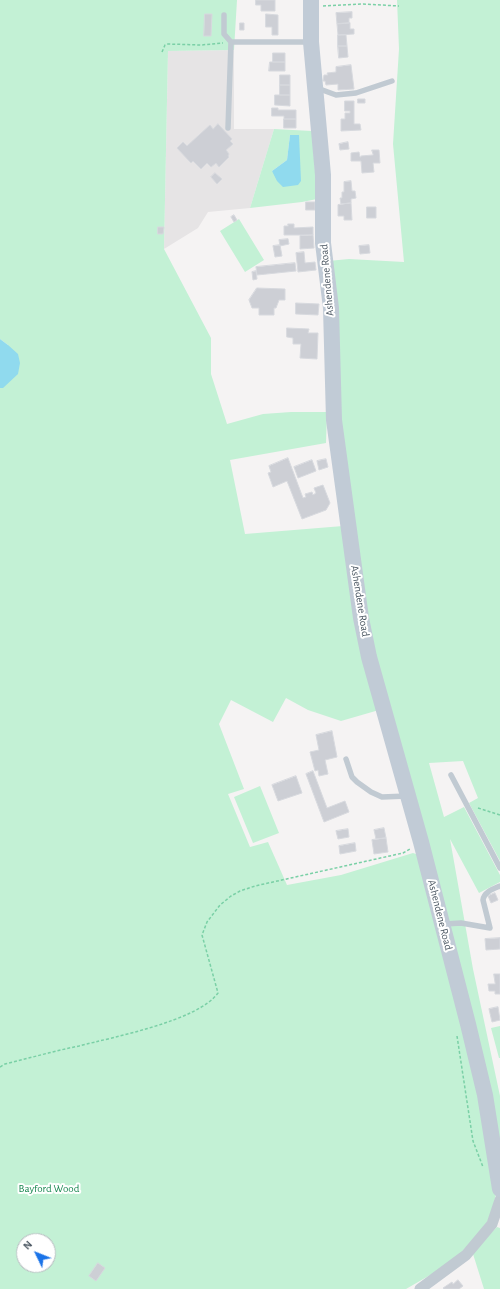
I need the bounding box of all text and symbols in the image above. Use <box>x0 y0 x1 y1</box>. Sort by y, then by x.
street label: Ashendene Road <box>317 244 337 316</box>
street label: Ashendene Road <box>348 564 372 638</box>
street label: Ashendene Road <box>425 878 455 952</box>
park label: Bayford Wood <box>19 1182 79 1196</box>
north arrow <box>16 1233 56 1273</box>
text: N <box>21 1239 34 1252</box>

